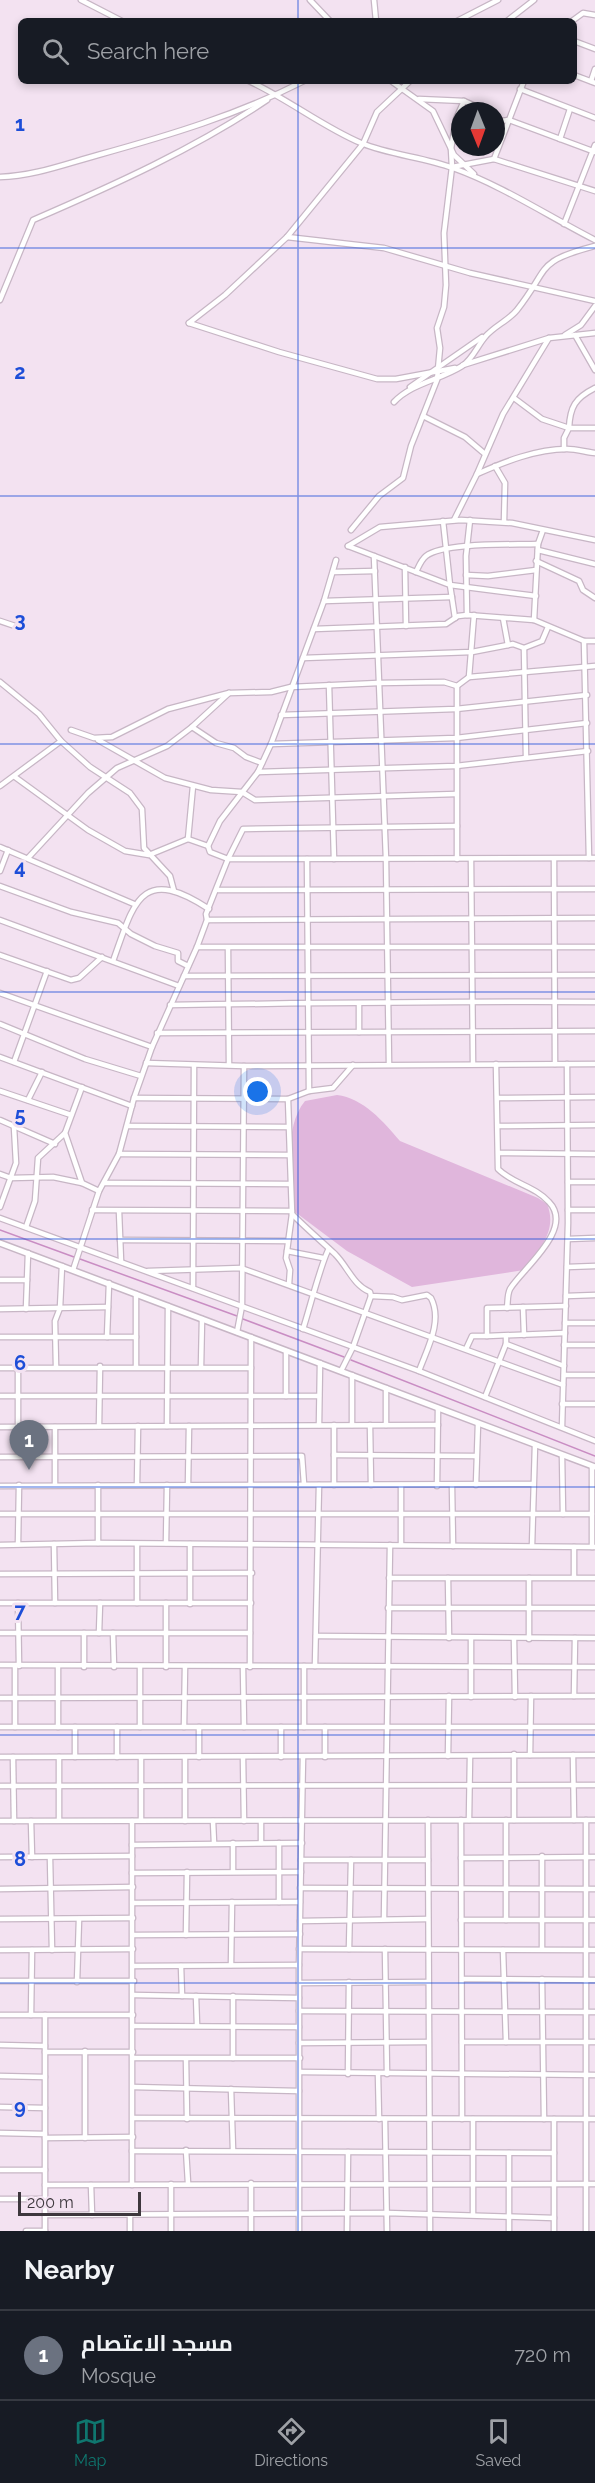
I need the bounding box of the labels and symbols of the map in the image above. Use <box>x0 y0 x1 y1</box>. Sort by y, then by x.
north arrow <box>451 102 505 156</box>
text: 1 <box>15 112 25 136</box>
text: 2 <box>14 360 26 384</box>
text: 3 <box>14 608 26 632</box>
text: 4 <box>14 855 26 879</box>
your location <box>243 1077 272 1106</box>
text: 5 <box>14 1103 26 1127</box>
text: 6 <box>14 1351 26 1375</box>
pin: 1 <box>9 1420 48 1470</box>
text: 7 <box>14 1599 26 1623</box>
text: 8 <box>14 1847 26 1871</box>
text: 9 <box>14 2095 26 2119</box>
scale bar <box>18 2189 141 2216</box>

